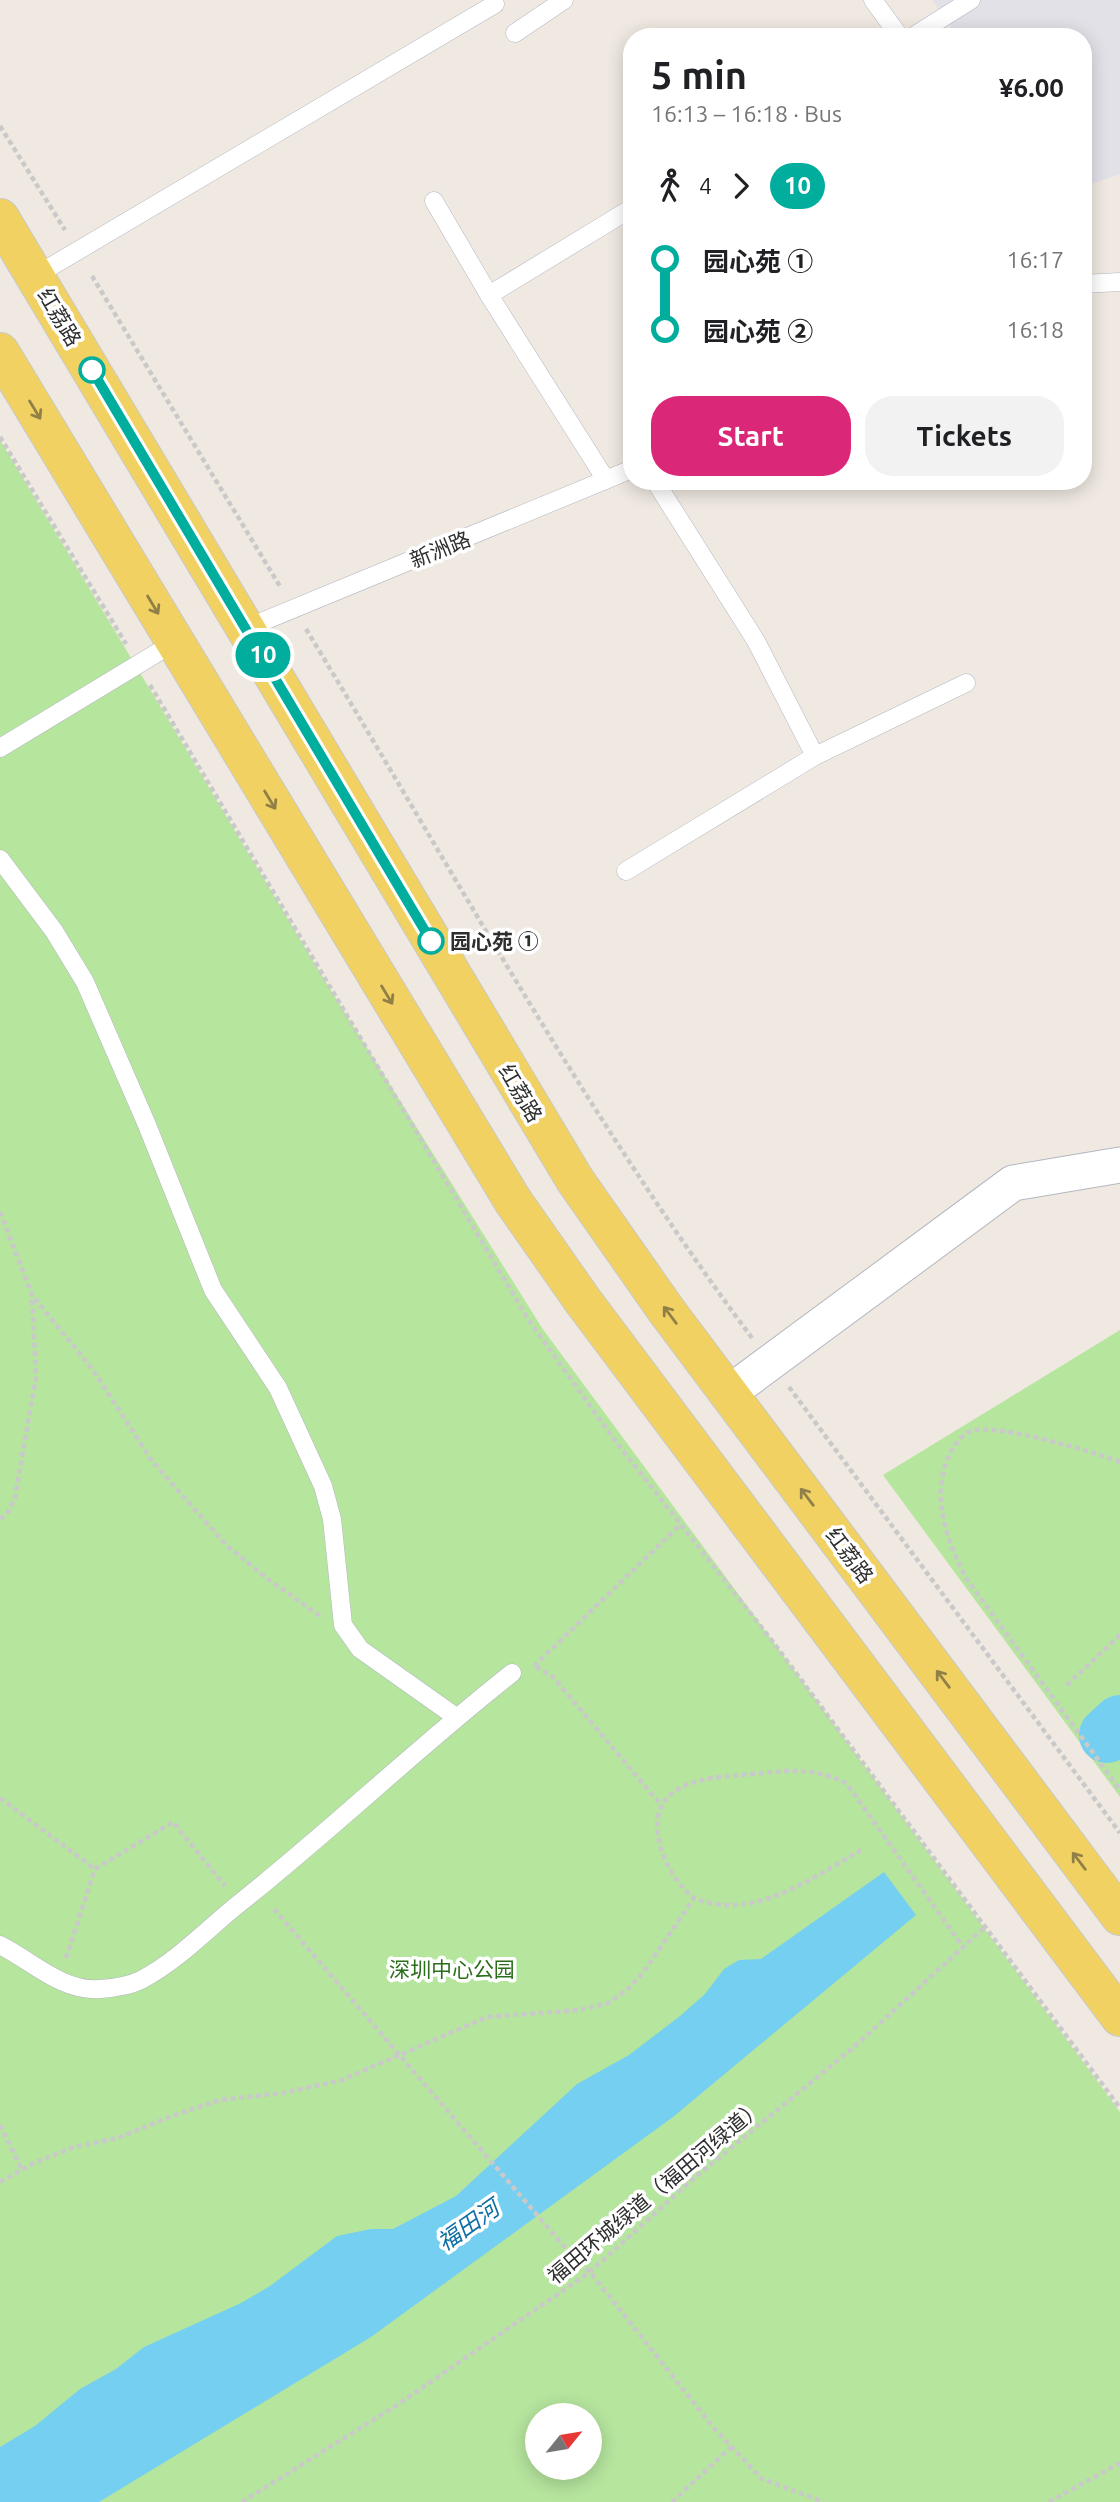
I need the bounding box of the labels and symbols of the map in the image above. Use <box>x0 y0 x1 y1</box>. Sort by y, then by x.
street label: 红荔路 <box>33 284 87 350</box>
unlabelled marker <box>79 357 105 383</box>
one-way arrow <box>28 400 43 419</box>
street label: 新洲路 <box>406 526 474 572</box>
one-way arrow <box>146 594 160 614</box>
line badge: 10 <box>232 632 294 678</box>
one-way arrow <box>263 789 277 809</box>
marker: 园心苑 ① <box>418 928 444 954</box>
place label: 园心苑 ① <box>450 929 539 953</box>
one-way arrow <box>380 985 394 1005</box>
street label: 红荔路 <box>494 1060 548 1126</box>
one-way arrow <box>663 1306 677 1325</box>
one-way arrow <box>800 1488 814 1507</box>
street label: 红荔路 <box>821 1523 879 1587</box>
one-way arrow <box>936 1670 950 1689</box>
one-way arrow <box>1072 1853 1087 1871</box>
park label: 深圳中心公园 <box>389 1957 515 1981</box>
street label: 福田环城绿道（福田河绿道） <box>543 2094 767 2288</box>
water label: 福田河 <box>433 2193 507 2255</box>
north arrow <box>525 2403 602 2480</box>

